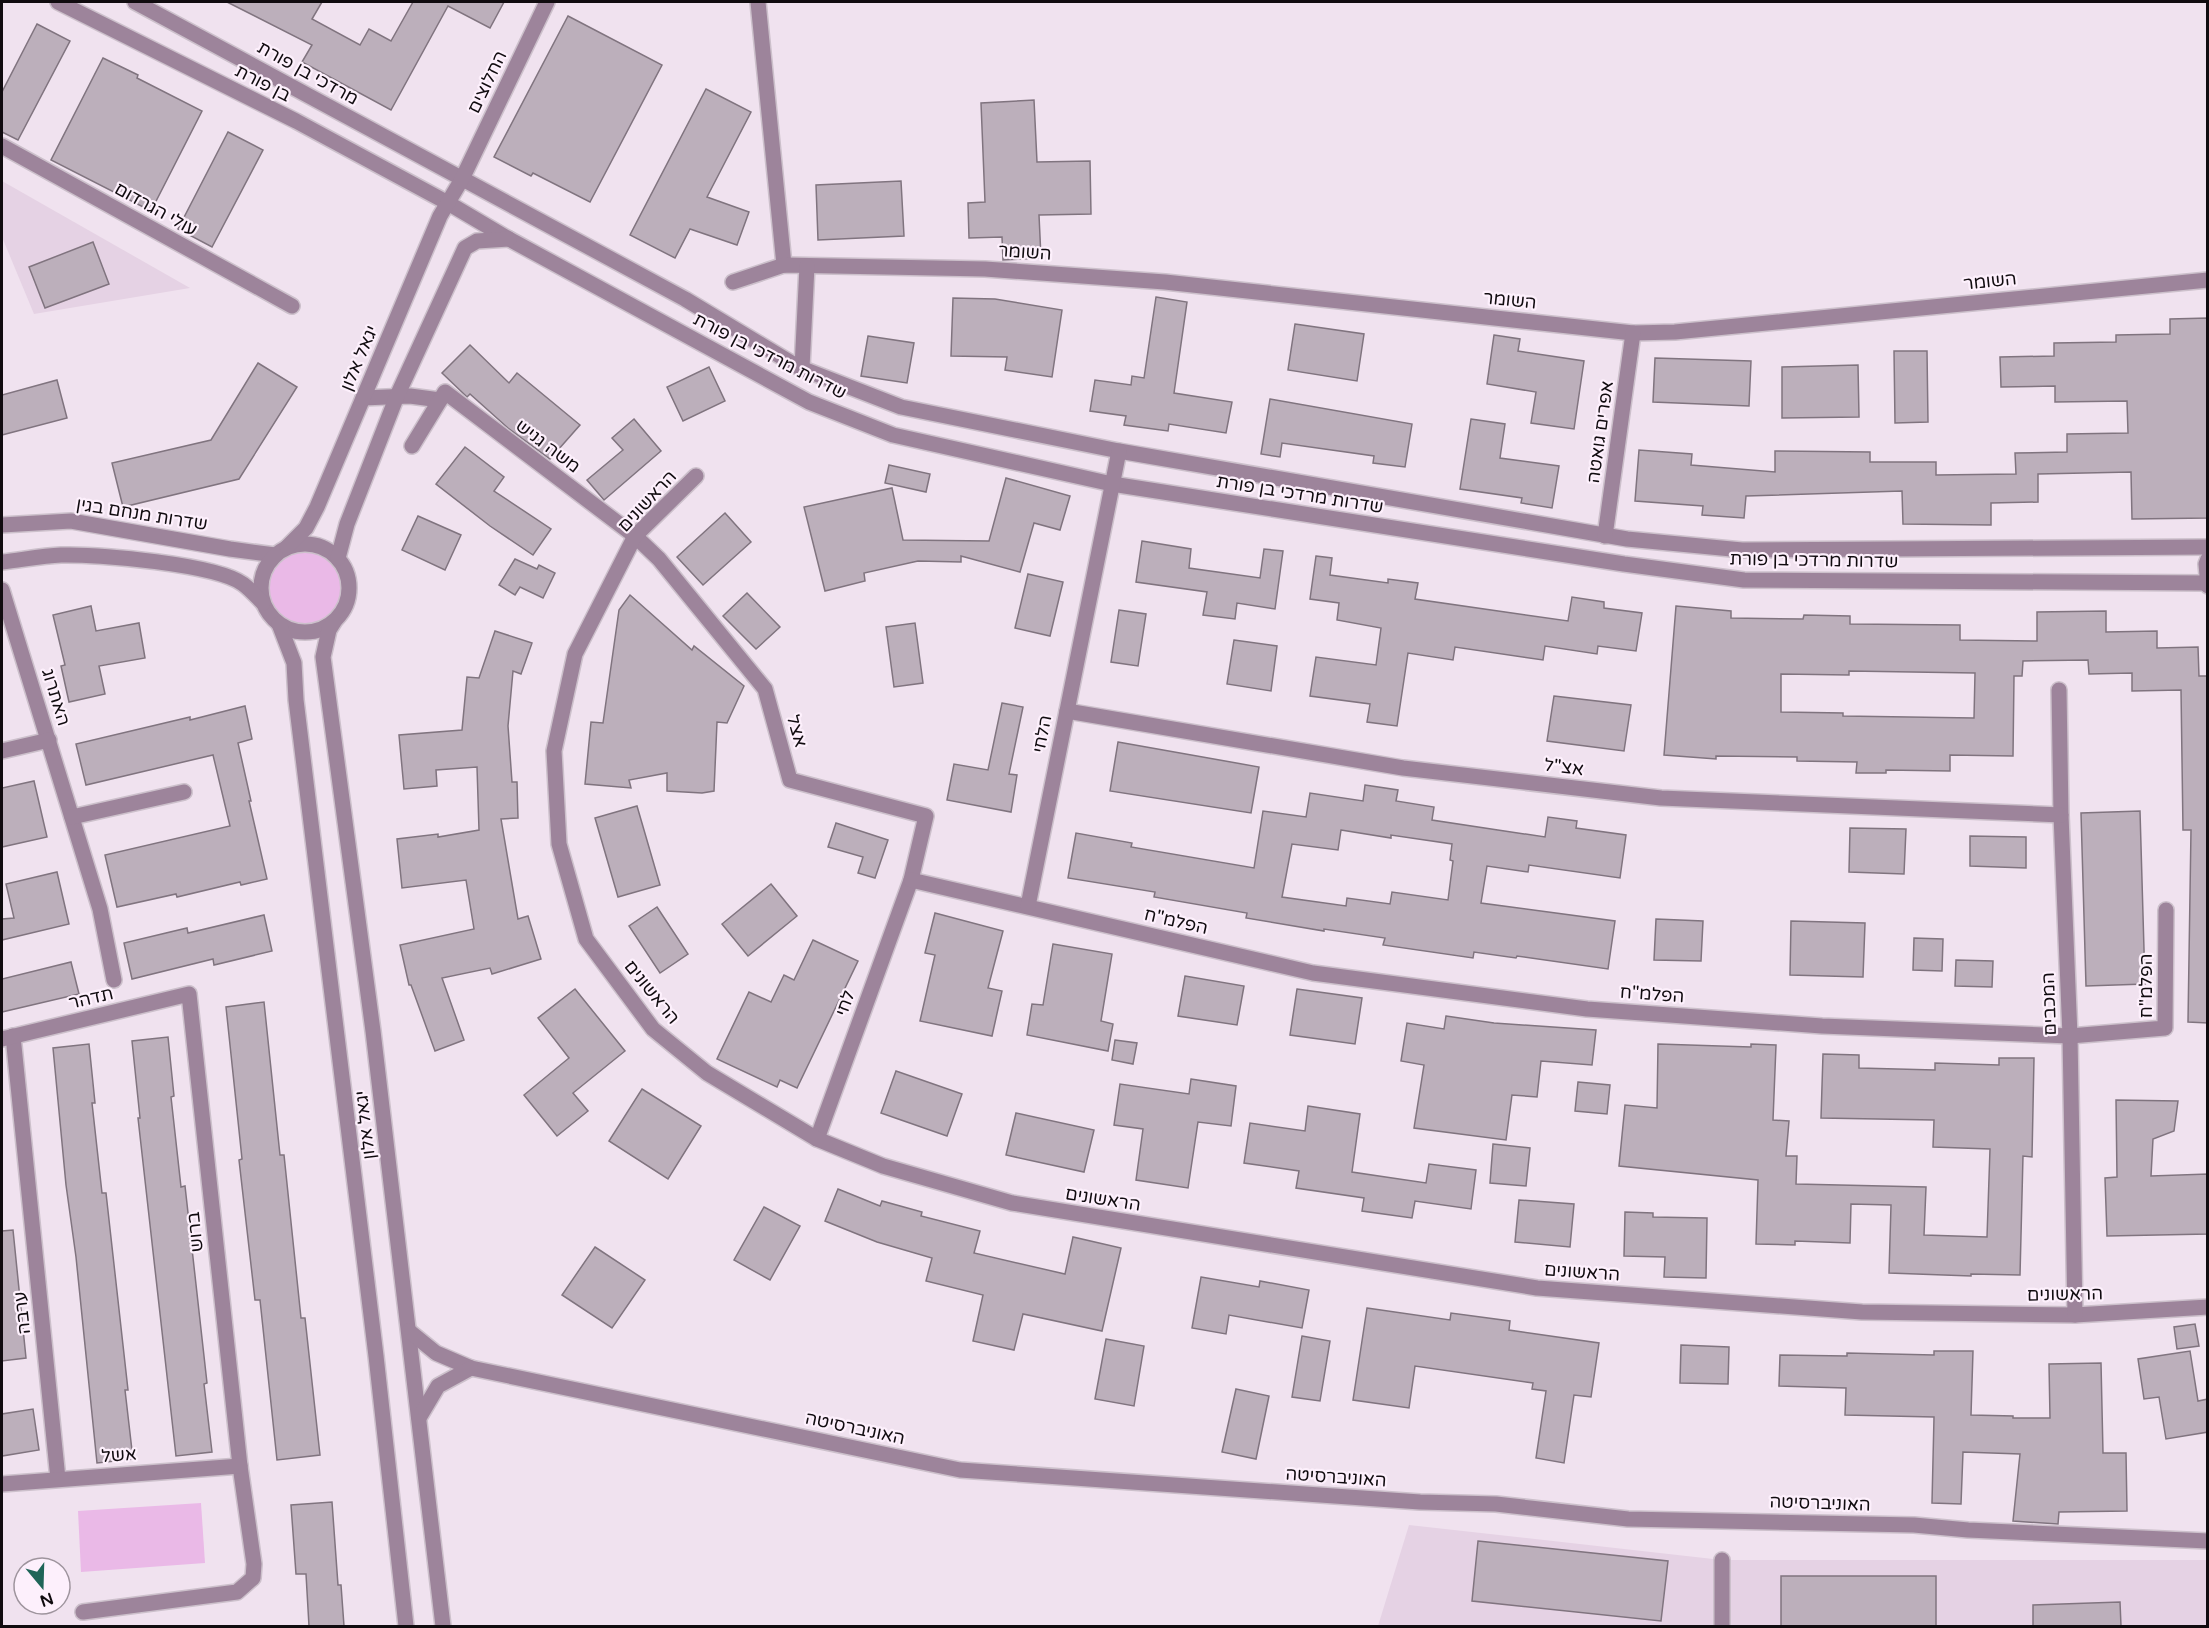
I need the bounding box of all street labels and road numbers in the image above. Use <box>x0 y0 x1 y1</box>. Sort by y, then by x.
street label: מרדכי בן פורת <box>254 36 362 110</box>
street label: החלוצים <box>462 47 512 117</box>
street label: בן פורת <box>231 60 295 106</box>
street label: עולי הגרדום <box>111 177 201 241</box>
street label: השומר <box>998 239 1052 265</box>
street label: השומר <box>1962 267 2018 295</box>
street label: השומר <box>1482 286 1538 314</box>
street label: שדרות מרדכי בן פורת <box>690 308 850 404</box>
street label: יגאל אלון <box>335 322 383 394</box>
street label: אפרים גואטה <box>1582 379 1618 485</box>
street label: משה גניש <box>511 415 585 477</box>
street label: הראשונים <box>613 466 681 536</box>
street label: שדרות מרדכי בן פורת <box>1215 470 1385 518</box>
street label: שדרות מנחם בגין <box>75 493 209 535</box>
street label: שדרות מרדכי בן פורת <box>1729 548 1899 572</box>
street label: האתרוג <box>37 666 75 728</box>
street label: אצל <box>782 712 812 750</box>
street label: הלחי <box>1028 713 1056 755</box>
street label: אצ"ל <box>1543 754 1585 780</box>
street label: הפלמ"ח <box>1142 903 1210 939</box>
street label: הפלמ"ח <box>2135 954 2157 1018</box>
street label: הראשונים <box>620 956 684 1028</box>
street label: המכבים <box>2037 972 2061 1036</box>
street label: הפלמ"ח <box>1619 981 1685 1007</box>
street label: תדהר <box>67 982 115 1014</box>
street label: לחי <box>830 987 860 1019</box>
street label: יגאל אלון <box>350 1089 380 1161</box>
street label: הראשונים <box>1064 1182 1142 1216</box>
street label: ברוש <box>182 1210 208 1253</box>
street label: הראשונים <box>1543 1258 1621 1286</box>
street label: הראשונים <box>2027 1282 2103 1306</box>
street label: ערבה <box>9 1290 35 1336</box>
street label: האוניברסיטה <box>803 1407 907 1449</box>
street label: אשל <box>100 1443 138 1467</box>
street label: האוניברסיטה <box>1285 1462 1387 1492</box>
street label: האוניברסיטה <box>1769 1490 1871 1516</box>

